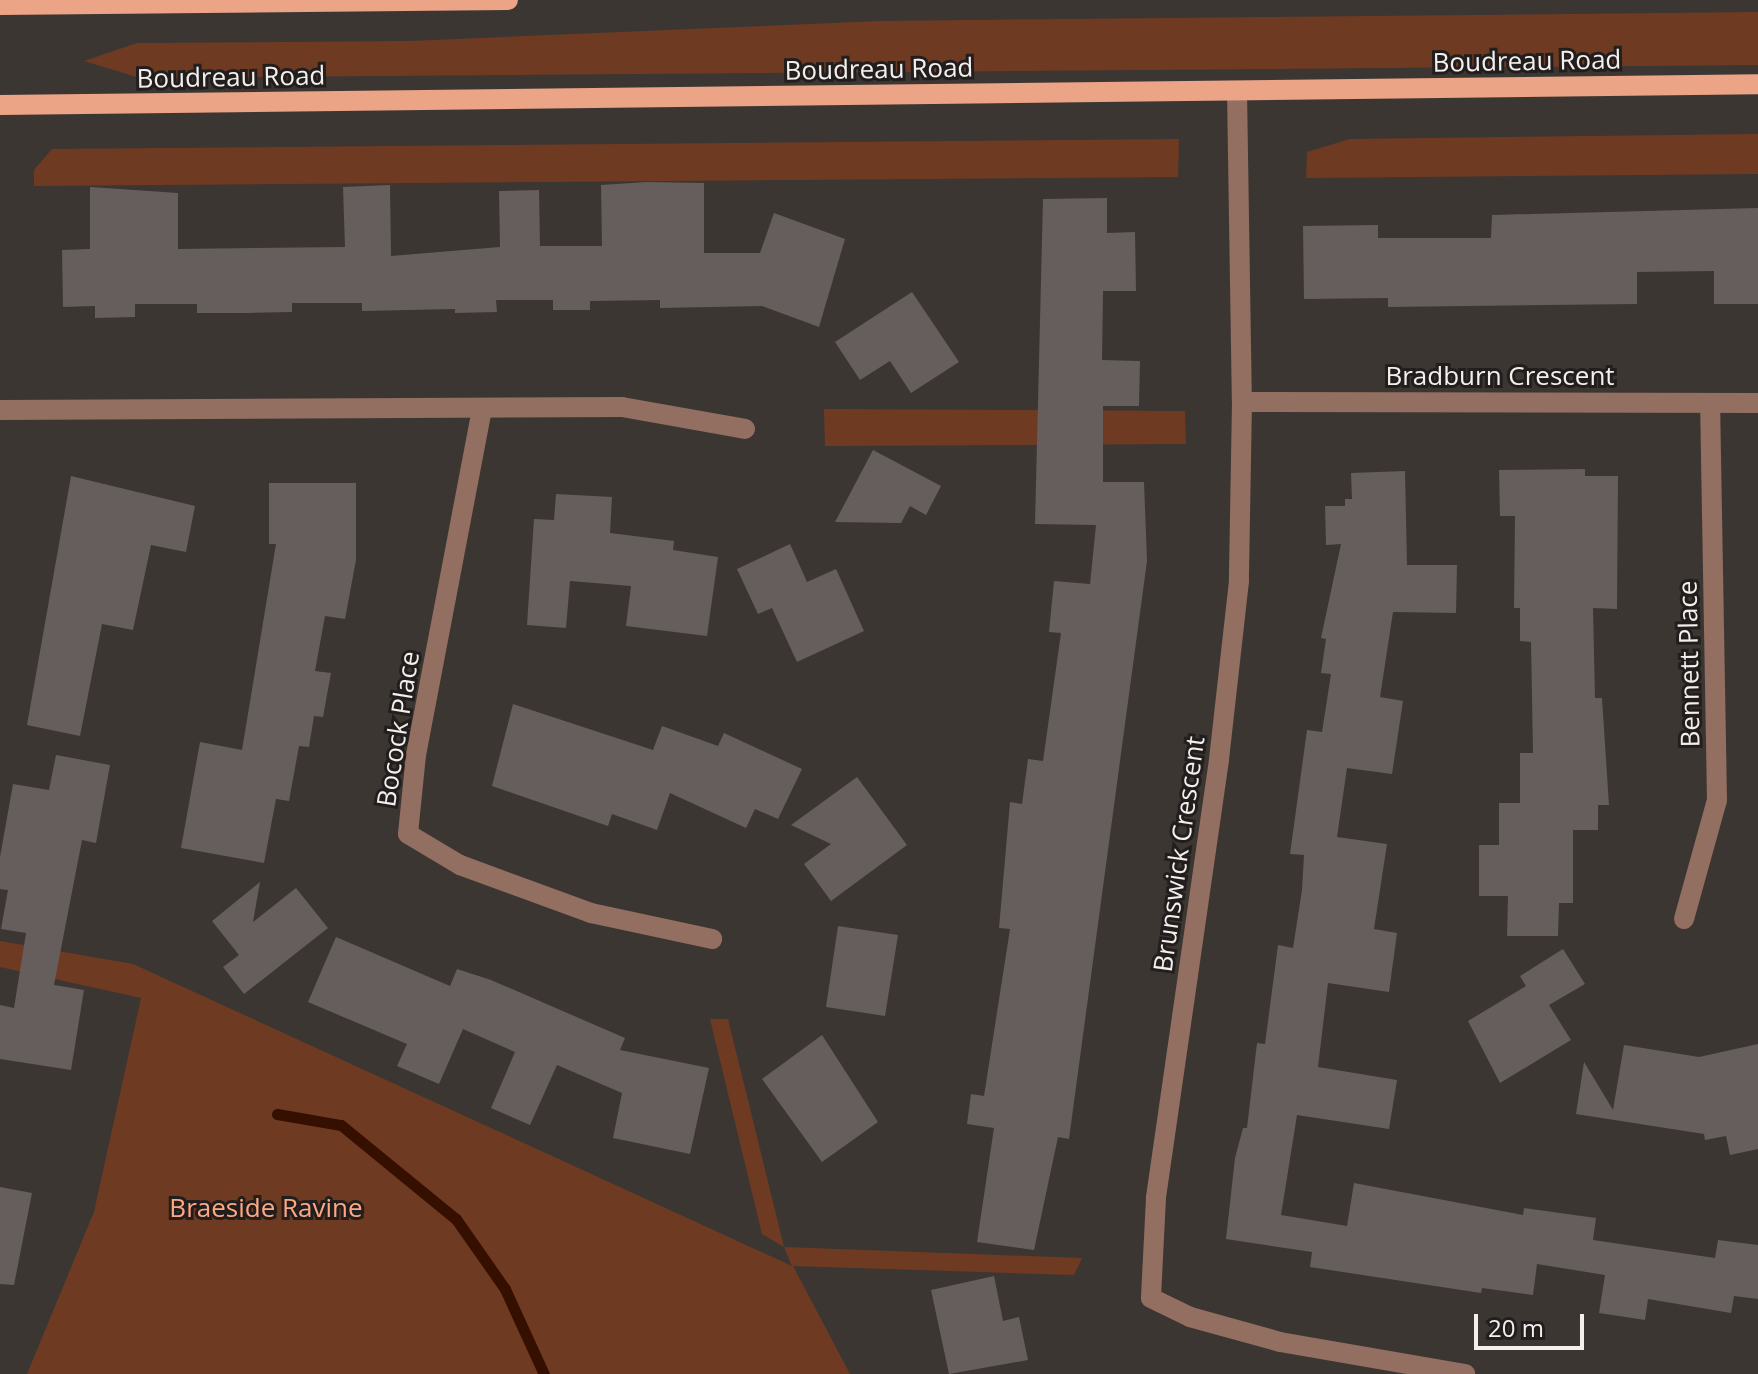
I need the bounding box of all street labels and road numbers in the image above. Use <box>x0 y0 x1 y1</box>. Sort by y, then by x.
street label: Boudreau Road <box>1432 44 1622 78</box>
street label: Boudreau Road <box>784 52 974 86</box>
street label: Boudreau Road <box>136 60 326 94</box>
street label: Bradburn Crescent <box>1385 360 1615 392</box>
street label: Bennett Place <box>1672 580 1706 748</box>
street label: Bocock Place <box>370 649 426 809</box>
street label: Brunswick Crescent <box>1147 734 1211 974</box>

